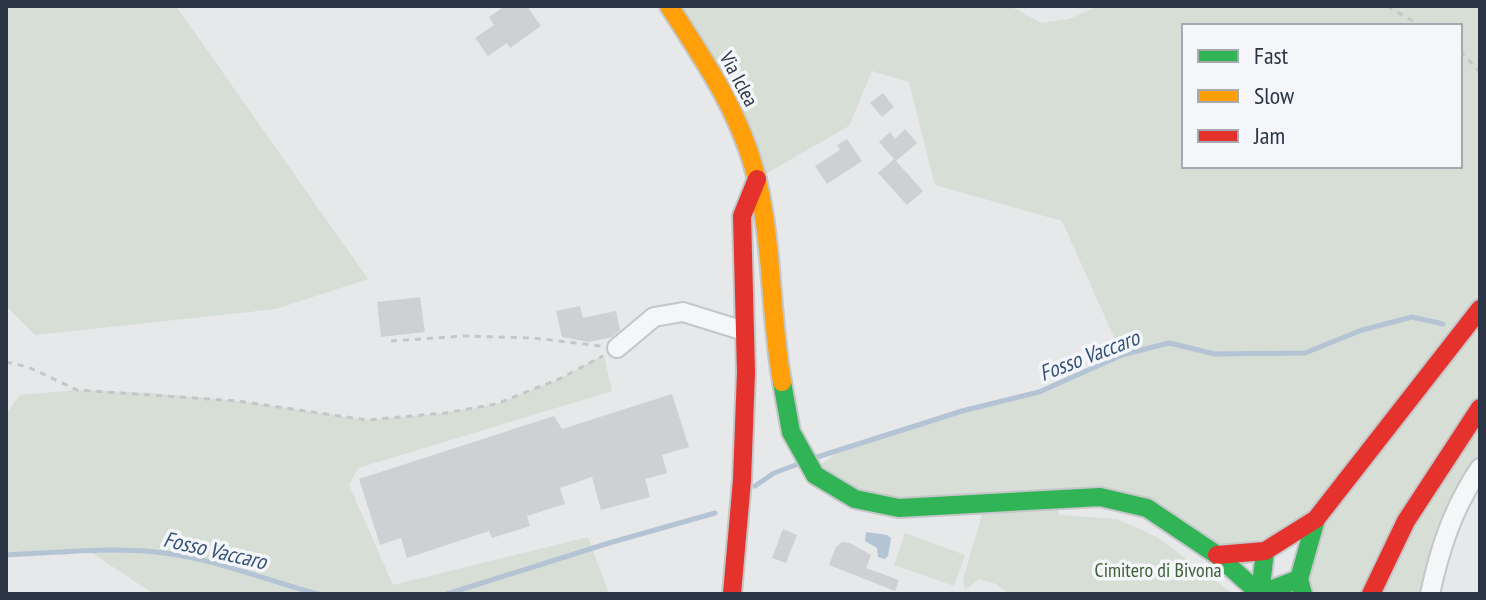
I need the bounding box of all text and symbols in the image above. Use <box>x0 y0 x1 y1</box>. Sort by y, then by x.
legend <box>1182 24 1462 168</box>
text: Fast <box>1254 40 1289 71</box>
street label: Via Iclea <box>713 46 764 111</box>
text: Slow <box>1254 80 1295 111</box>
text: Jam <box>1253 120 1285 151</box>
water label: Fosso Vaccaro <box>1035 323 1144 387</box>
water label: Fosso Vaccaro <box>161 525 271 576</box>
park label: Cimitero di Bivona <box>1095 557 1222 583</box>

